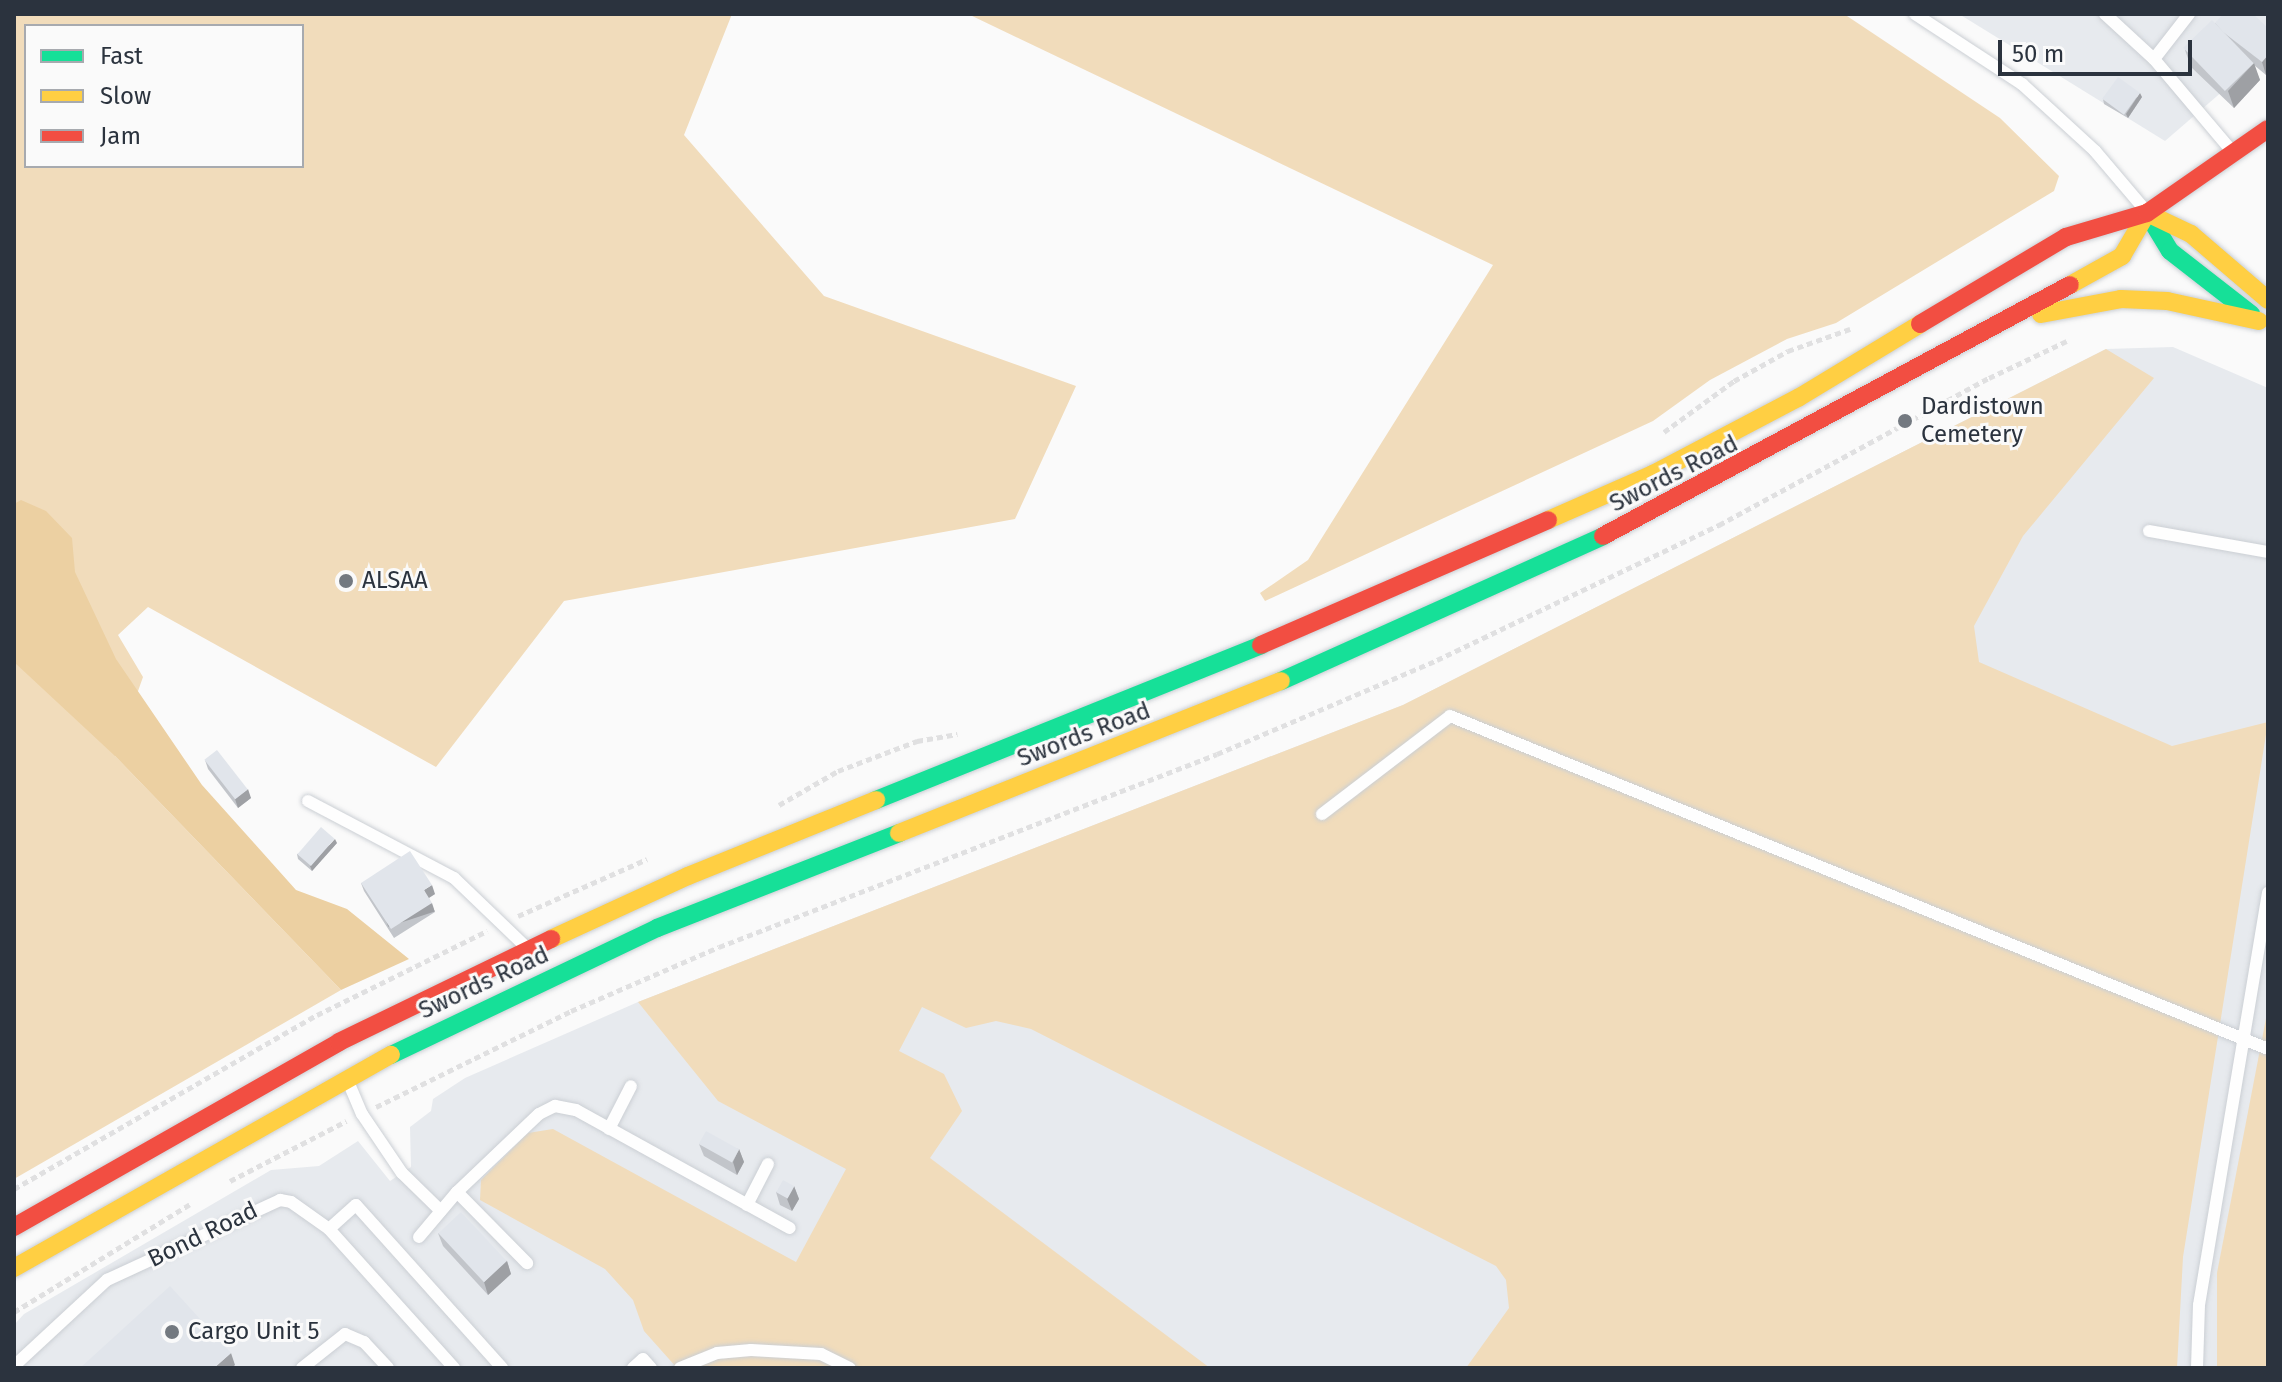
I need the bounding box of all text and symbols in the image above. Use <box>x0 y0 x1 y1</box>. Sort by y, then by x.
legend <box>24 24 304 168</box>
scale bar <box>2002 24 2196 74</box>
text: 50 m <box>2012 40 2064 68</box>
text: Fast <box>100 42 143 70</box>
text: Slow <box>100 82 151 110</box>
text: Jam <box>100 122 141 150</box>
place label: Dardistown Cemetery <box>1921 393 2044 449</box>
marker: Dardistown Cemetery <box>1896 412 1914 430</box>
street label: Swords Road <box>1605 429 1743 519</box>
place label: ALSAA <box>362 567 428 595</box>
marker: ALSAA <box>337 572 355 590</box>
street label: Swords Road <box>1013 696 1155 774</box>
street label: Swords Road <box>414 940 554 1026</box>
street label: Bond Road <box>143 1196 263 1274</box>
place label: Cargo Unit 5 <box>188 1318 319 1346</box>
marker: Cargo Unit 5 <box>163 1323 181 1341</box>

